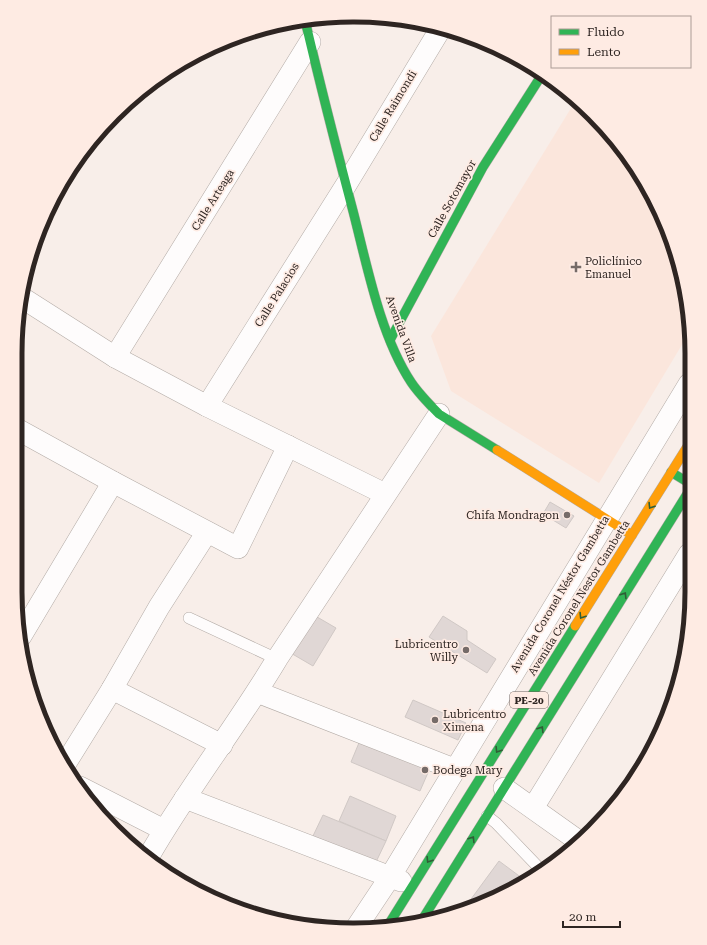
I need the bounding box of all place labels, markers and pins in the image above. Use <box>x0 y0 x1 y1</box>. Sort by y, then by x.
place label: Policlínico Emanuel <box>585 255 642 281</box>
marker: Policlínico Emanuel <box>570 261 582 273</box>
place label: Chifa Mondragon <box>466 509 559 522</box>
marker: Chifa Mondragon <box>562 510 572 520</box>
place label: Lubricentro Willy <box>395 638 458 664</box>
marker: Lubricentro Willy <box>461 645 471 655</box>
place label: Lubricentro Ximena <box>443 708 507 734</box>
marker: Lubricentro Ximena <box>430 715 440 725</box>
place label: Bodega Mary <box>433 764 503 777</box>
marker: Bodega Mary <box>420 765 430 775</box>

